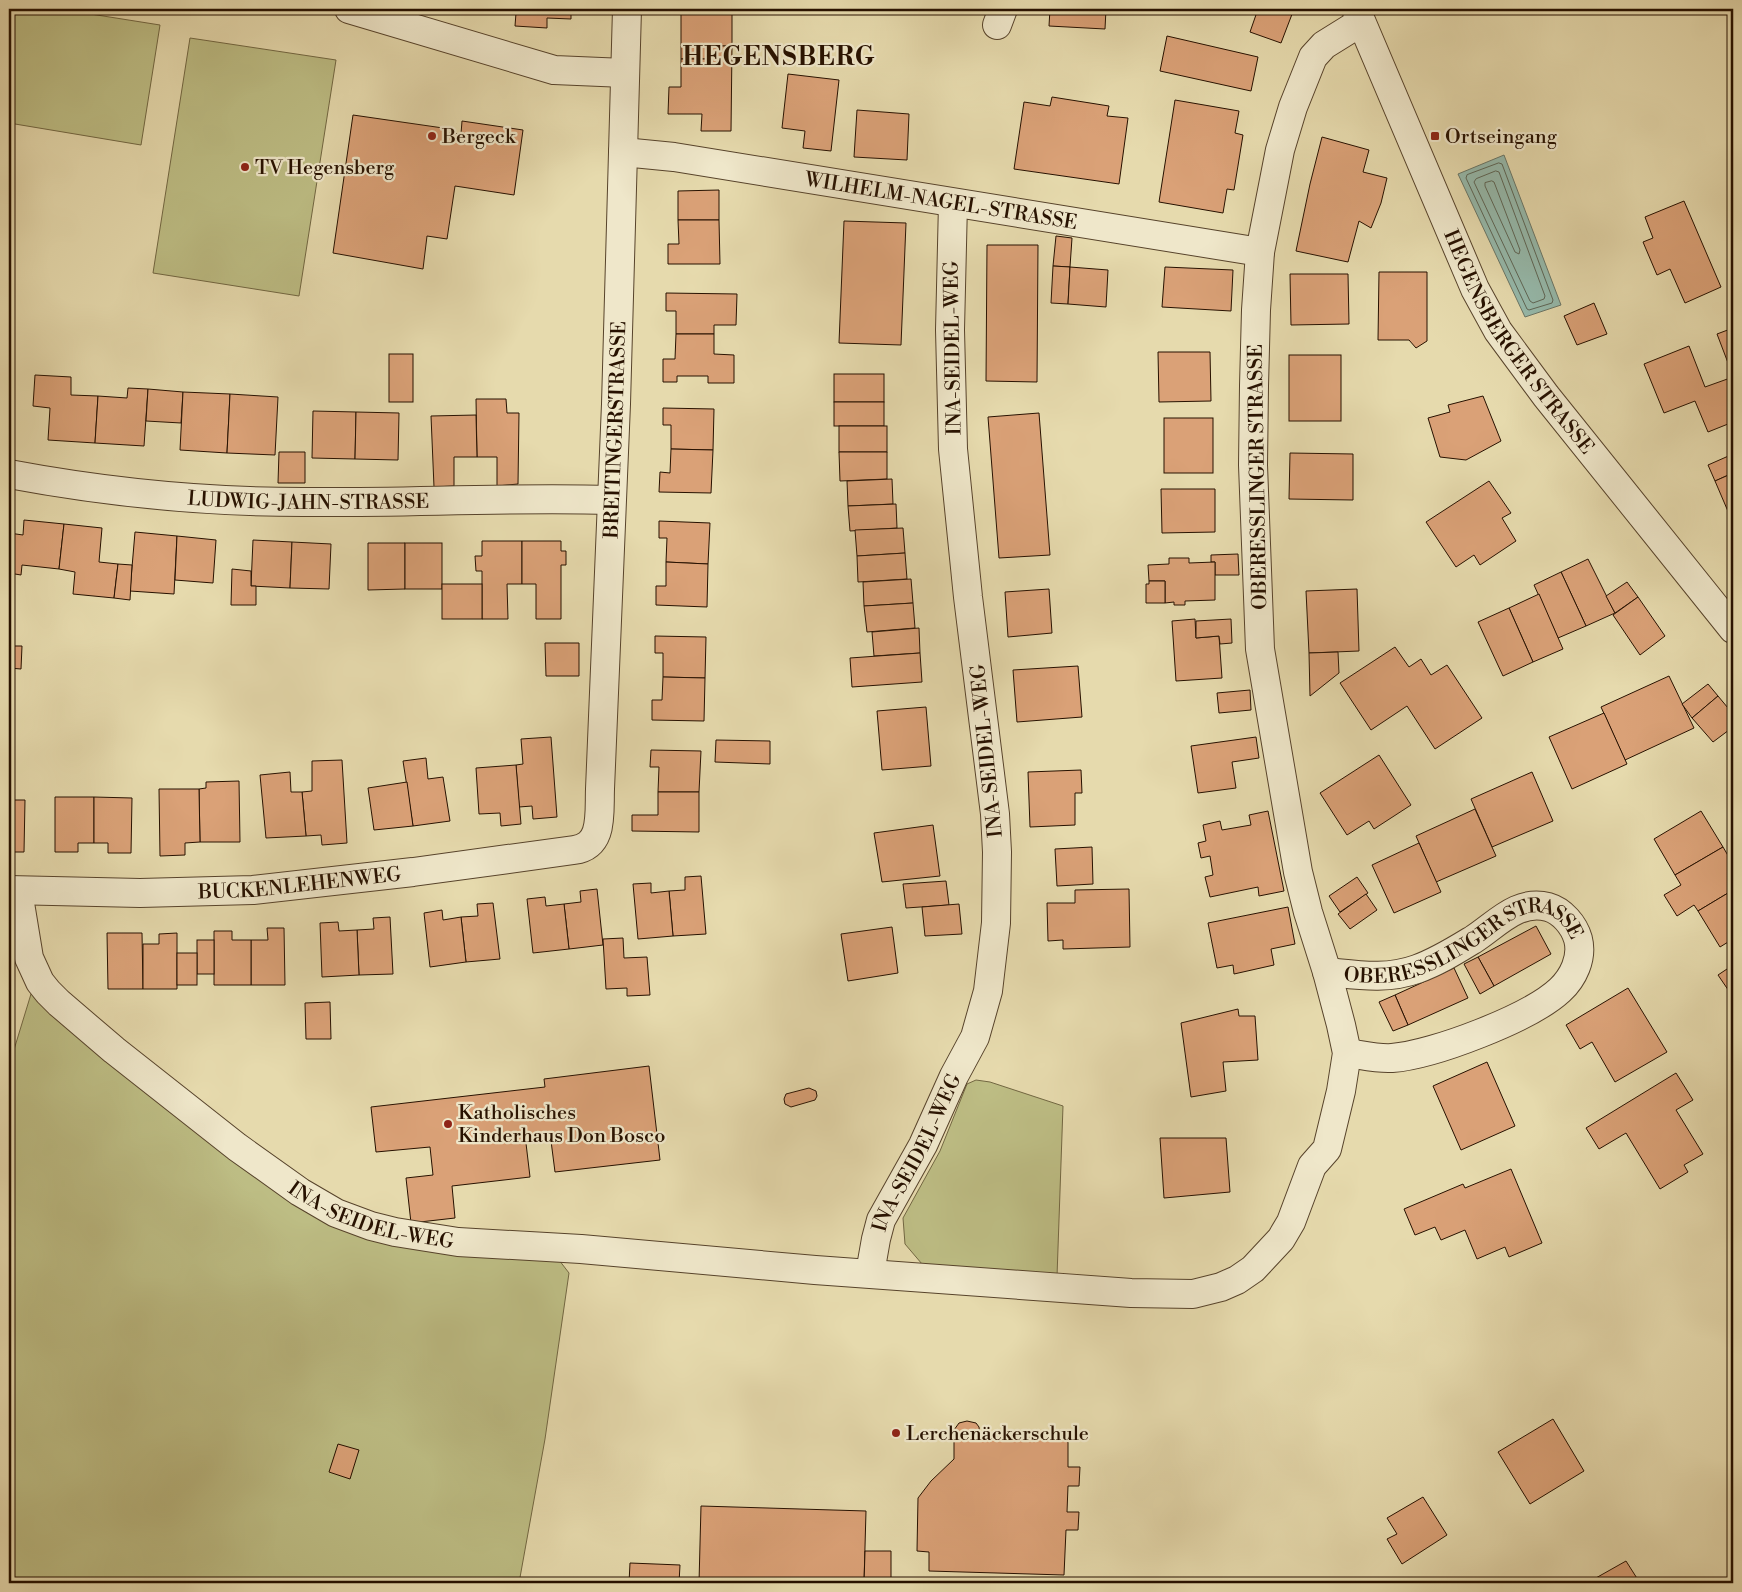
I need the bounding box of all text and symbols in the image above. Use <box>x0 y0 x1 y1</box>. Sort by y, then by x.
district label: HEGENSBERG <box>682 42 876 73</box>
place label: Bergeck <box>441 125 517 150</box>
place label: Ortseingang <box>1445 125 1558 150</box>
marker: Bergeck <box>426 130 438 142</box>
marker: Ortseingang <box>1429 130 1441 142</box>
place label: TV Hegensberg <box>255 156 395 181</box>
marker: TV Hegensberg <box>239 161 251 173</box>
street label: WILHELM-NAGEL-STRASSE <box>802 167 1079 236</box>
street label: HEGENSBERGER STRASSE <box>1437 226 1599 460</box>
street label: INA-SEIDEL-WEG <box>939 260 968 435</box>
street label: BREITINGERSTRASSE <box>599 321 632 540</box>
street label: OBERESSLINGER STRASSE <box>1244 344 1273 610</box>
street label: LUDWIG-JAHN-STRASSE <box>187 487 429 516</box>
street label: INA-SEIDEL-WEG <box>966 663 1009 839</box>
street label: BUCKENLEHENWEG <box>197 862 403 905</box>
street label: OBERESSLINGER STRASSE <box>1343 894 1588 990</box>
street label: INA-SEIDEL-WEG <box>867 1070 967 1235</box>
place label: Katholisches Kinderhaus Don Bosco <box>458 1101 665 1149</box>
marker: Katholisches Kinderhaus Don Bosco <box>442 1118 454 1130</box>
street label: INA-SEIDEL-WEG <box>283 1177 456 1255</box>
place label: Lerchenäckerschule <box>906 1422 1089 1447</box>
marker: Lerchenäckerschule <box>890 1427 902 1439</box>

